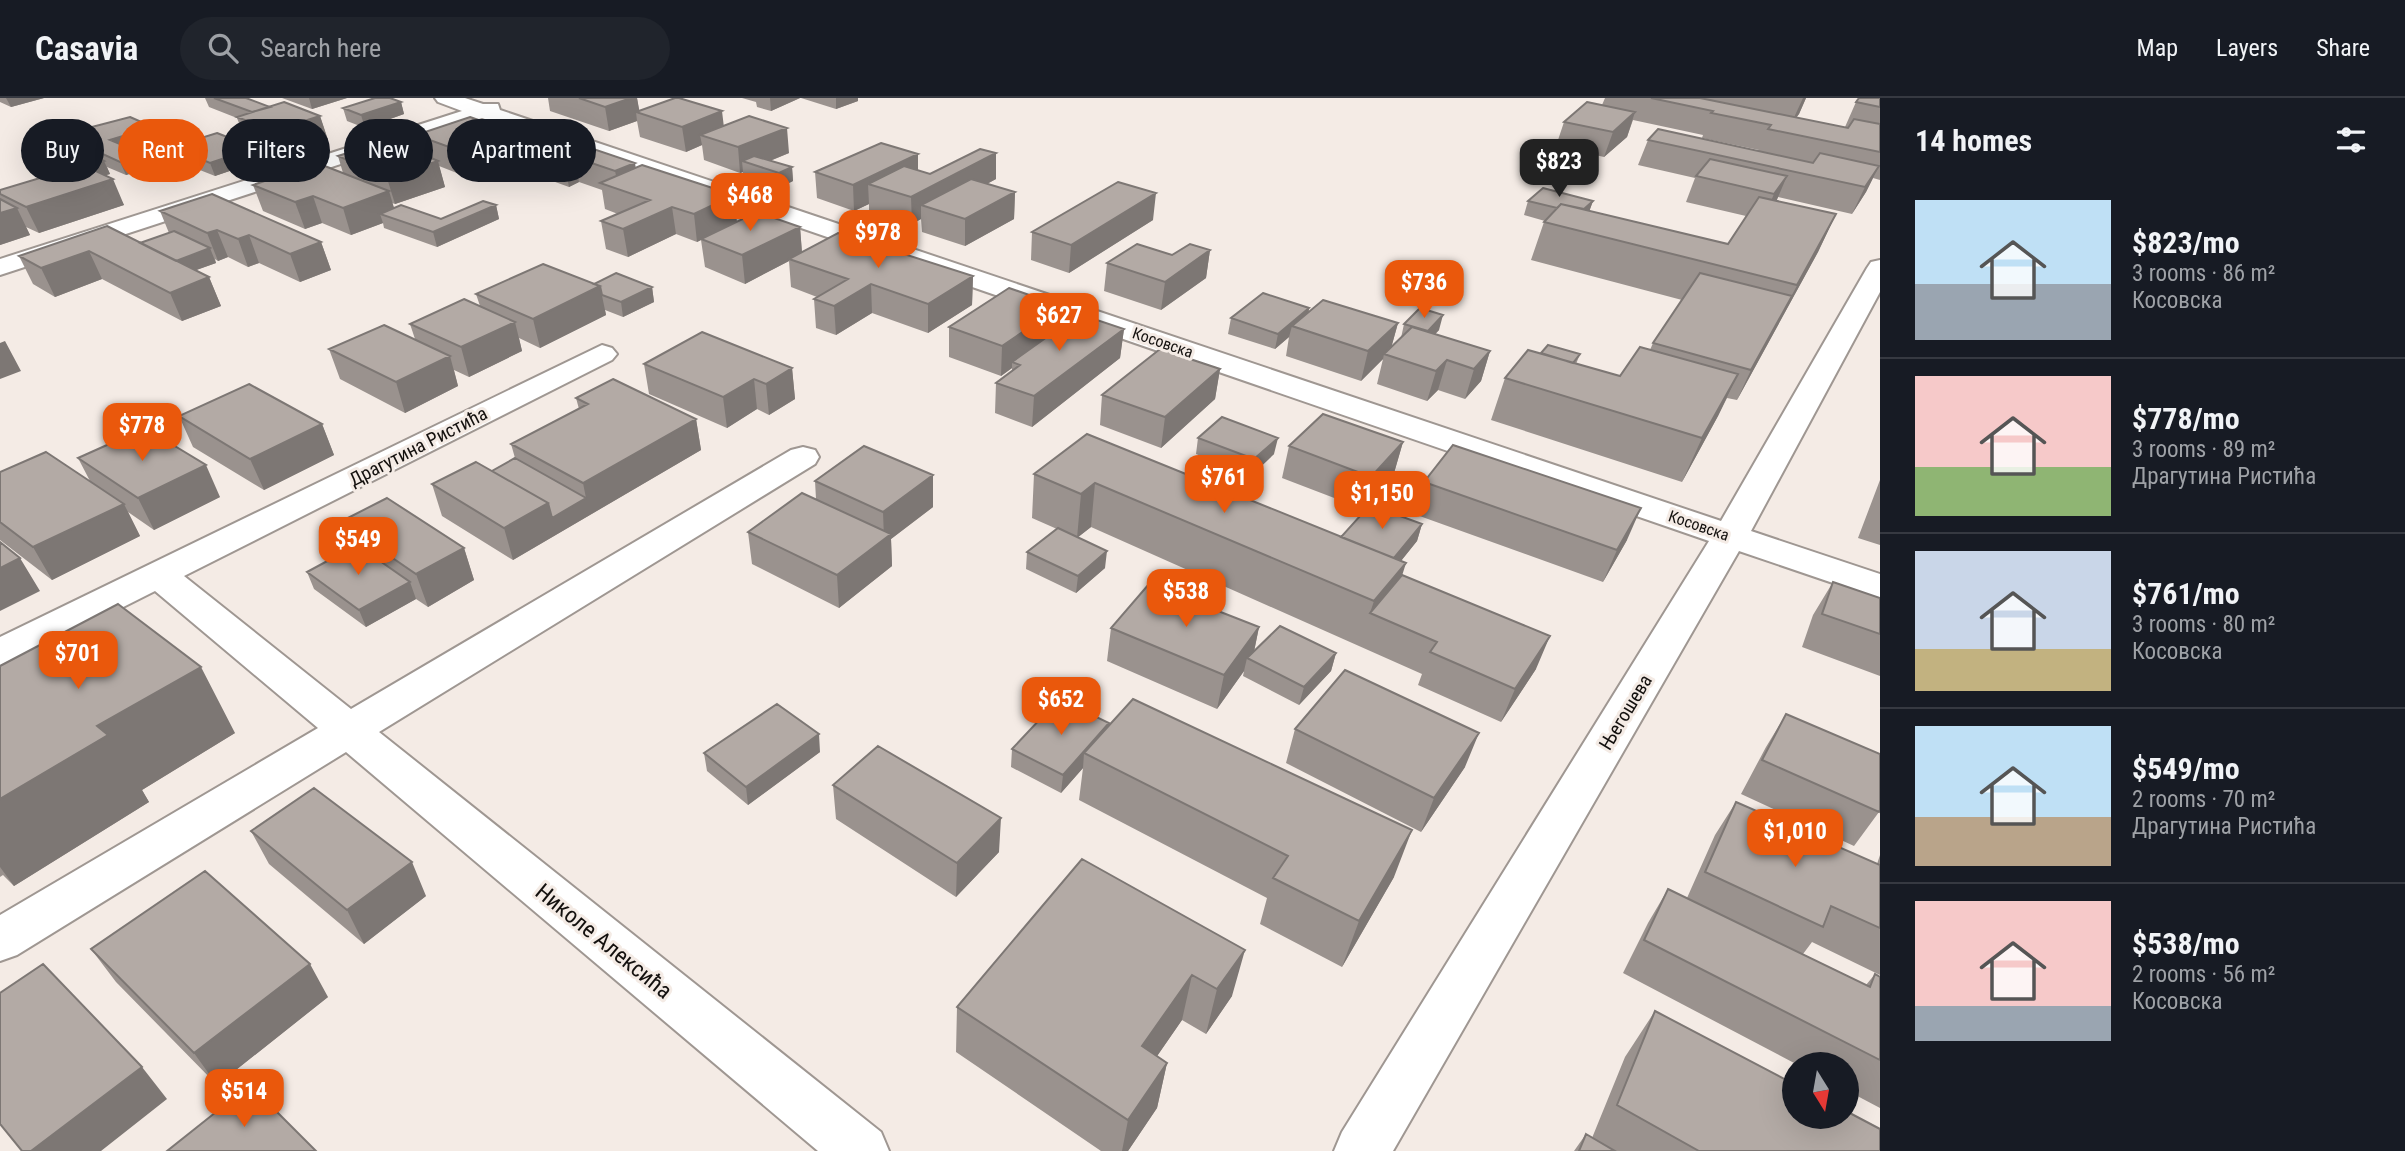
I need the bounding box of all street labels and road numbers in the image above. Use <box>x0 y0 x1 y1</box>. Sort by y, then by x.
street label: Косовска <box>1130 323 1196 362</box>
street label: Драгутина Ристића <box>345 402 491 491</box>
street label: Косовска <box>1666 506 1732 545</box>
street label: Његошева <box>1594 670 1657 754</box>
street label: Николе Алексића <box>530 878 677 1005</box>

